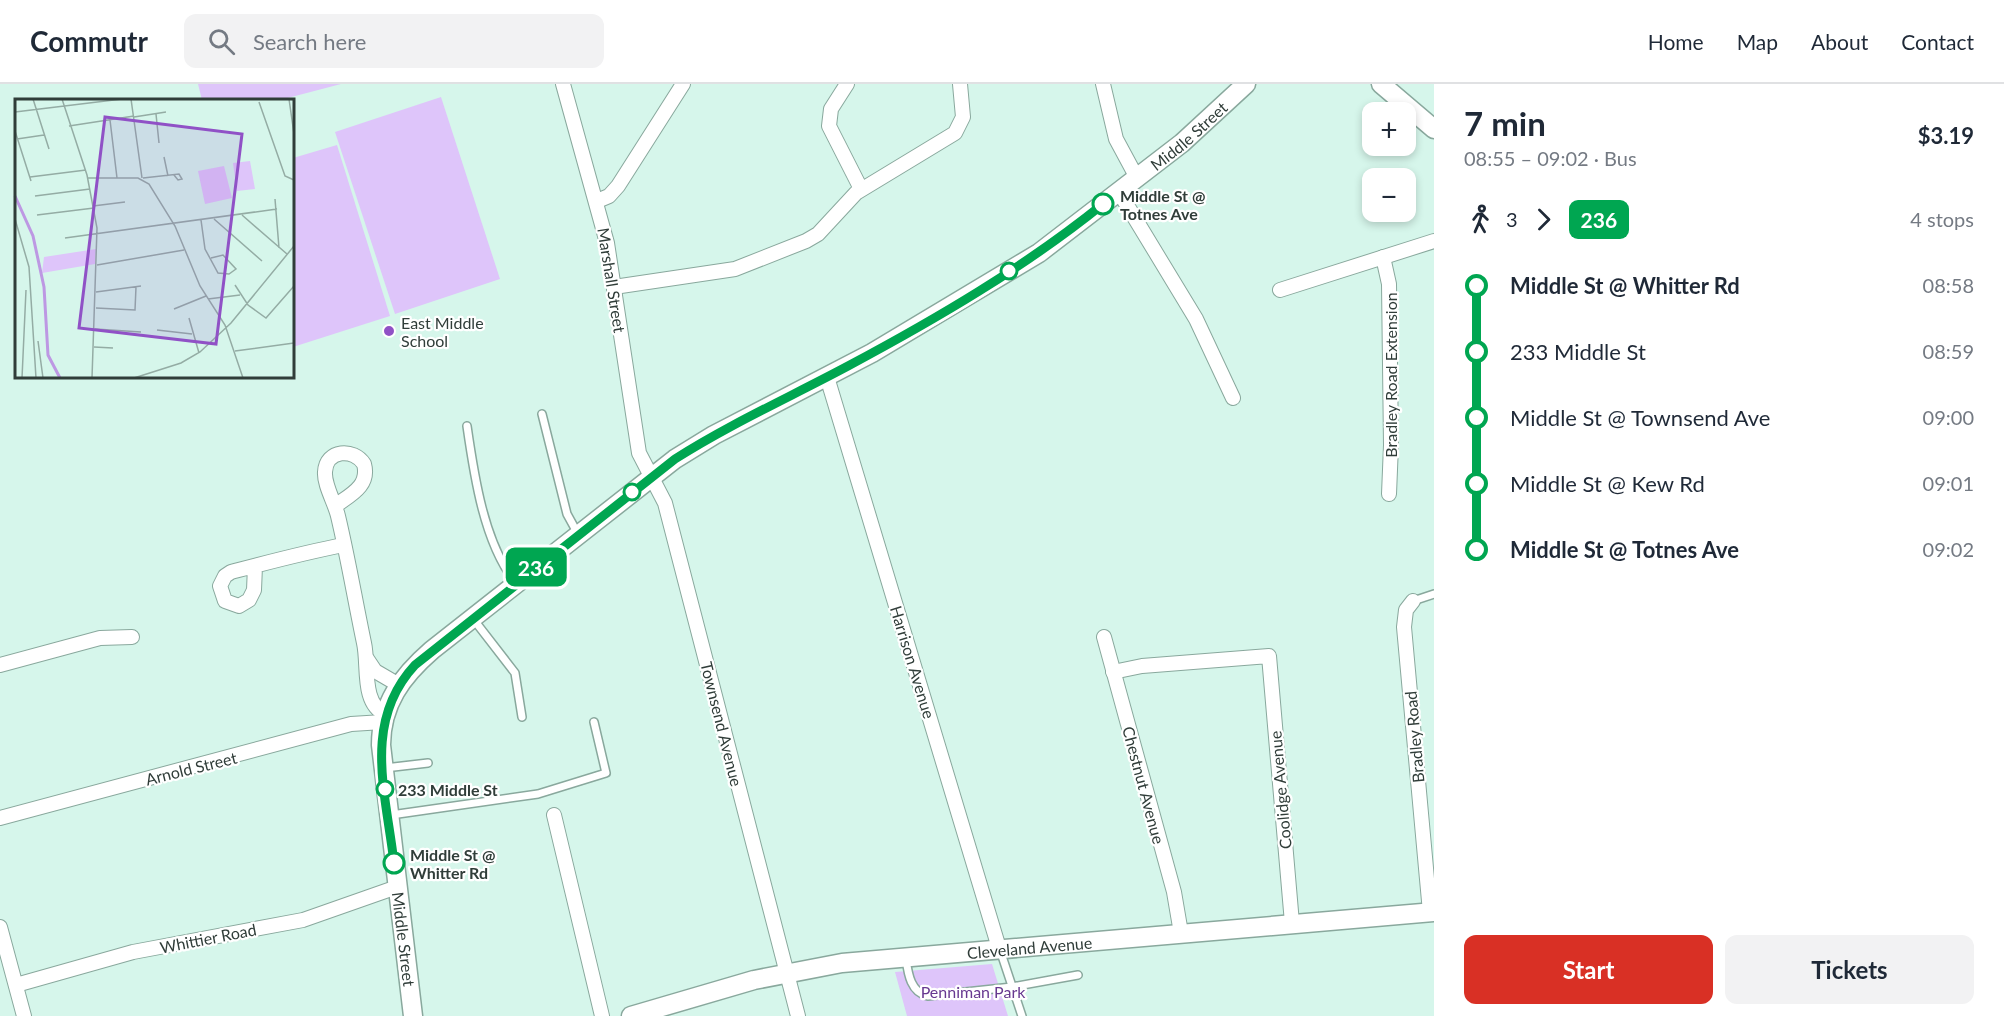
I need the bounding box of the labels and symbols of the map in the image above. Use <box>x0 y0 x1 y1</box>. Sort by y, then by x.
street label: Middle Street <box>1146 97 1231 174</box>
inset map <box>15 99 294 378</box>
place label: Middle St @ Totnes Ave <box>1120 186 1205 223</box>
marker: Middle St @ Totnes Ave <box>1092 193 1114 215</box>
street label: Marshall Street <box>594 226 630 334</box>
unlabelled marker <box>1000 262 1018 280</box>
street label: Bradley Road Extension <box>1381 292 1400 458</box>
place label: East Middle School <box>401 313 484 350</box>
marker: East Middle School <box>382 324 396 338</box>
unlabelled marker <box>623 483 641 501</box>
line badge: 236 <box>502 548 570 586</box>
street label: Harrison Avenue <box>887 603 939 721</box>
street label: Townsend Avenue <box>697 660 747 788</box>
street label: Bradley Road <box>1401 690 1427 784</box>
street label: Chestnut Avenue <box>1119 724 1169 846</box>
street label: Coolidge Avenue <box>1265 730 1295 850</box>
street label: Arnold Street <box>143 747 239 789</box>
marker: 233 Middle St <box>376 780 394 798</box>
place label: 233 Middle St <box>398 780 498 799</box>
place label: Middle St @ Whitter Rd <box>410 845 495 882</box>
marker: Middle St @ Whitter Rd <box>383 852 405 874</box>
street label: Middle Street <box>389 891 419 988</box>
street label: Whittier Road <box>158 919 258 957</box>
street label: Cleveland Avenue <box>966 932 1093 962</box>
park label: Penniman Park <box>921 982 1026 1001</box>

